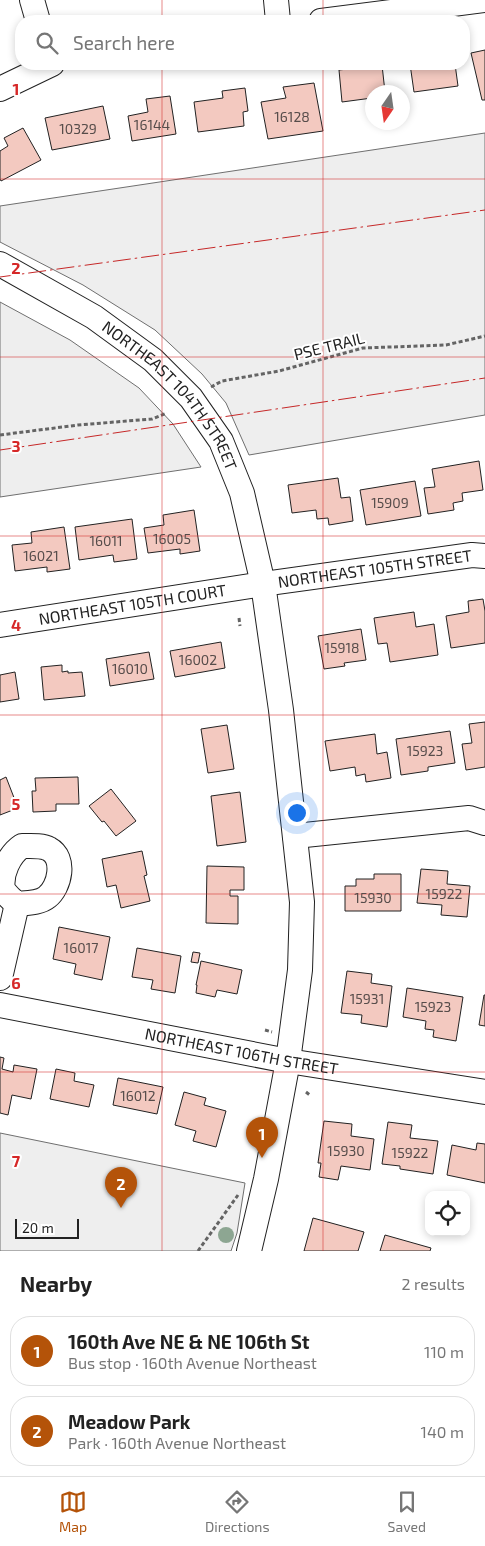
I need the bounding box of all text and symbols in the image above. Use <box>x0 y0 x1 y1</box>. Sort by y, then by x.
search box <box>15 15 470 70</box>
icon: search <box>33 29 61 57</box>
text: Search here <box>73 31 175 54</box>
text: 1 <box>13 79 19 98</box>
north arrow <box>365 85 410 130</box>
house number: 16128 <box>274 108 310 125</box>
house number: 16144 <box>134 116 170 133</box>
house number: 10329 <box>59 120 97 137</box>
text: 2 <box>11 258 21 277</box>
street label: NORTHEAST 104TH STREET <box>99 316 242 472</box>
street label: PSE TRAIL <box>292 328 366 363</box>
text: 3 <box>11 436 21 455</box>
house number: 15909 <box>371 494 409 511</box>
house number: 16005 <box>153 530 191 547</box>
house number: 16011 <box>89 532 123 549</box>
street label: NORTHEAST 105TH STREET <box>276 545 473 591</box>
house number: 16021 <box>23 547 59 564</box>
street label: NORTHEAST 105TH COURT <box>37 580 227 628</box>
text: 4 <box>11 615 21 634</box>
house number: 15918 <box>324 639 360 656</box>
house number: 16002 <box>179 651 217 668</box>
house number: 16010 <box>112 660 148 677</box>
house number: 15923 <box>407 742 443 759</box>
text: 5 <box>12 794 21 813</box>
your location <box>284 800 310 826</box>
house number: 15922 <box>426 885 463 902</box>
house number: 15930 <box>354 889 392 906</box>
house number: 16017 <box>64 939 98 956</box>
text: 6 <box>11 973 21 992</box>
house number: 15931 <box>350 990 384 1007</box>
house number: 15923 <box>415 998 451 1015</box>
street label: NORTHEAST 106TH STREET <box>143 1023 340 1078</box>
house number: 16012 <box>120 1087 156 1104</box>
pin: 1 <box>246 1117 278 1158</box>
house number: 15930 <box>327 1142 365 1159</box>
house number: 15922 <box>392 1144 429 1161</box>
text: 7 <box>12 1151 21 1170</box>
pin: 2 <box>105 1167 137 1208</box>
map controls <box>425 1191 470 1236</box>
button: locate <box>425 1191 470 1236</box>
scale bar <box>15 1216 79 1239</box>
text: 20 m <box>22 1219 54 1236</box>
text: Nearby <box>20 1271 92 1296</box>
text: 2 results <box>402 1274 465 1293</box>
text: 160th Ave NE & NE 106th St <box>68 1330 310 1353</box>
text: 1 <box>34 1342 40 1361</box>
text: 110 m <box>424 1342 464 1361</box>
text: Bus stop · 160th Avenue Northeast <box>68 1353 317 1372</box>
text: Meadow Park <box>68 1410 191 1433</box>
text: 2 <box>32 1422 42 1441</box>
text: 140 m <box>421 1422 464 1441</box>
text: Park · 160th Avenue Northeast <box>68 1433 286 1452</box>
tab: Map <box>59 1488 87 1535</box>
tab: Directions <box>205 1488 270 1535</box>
tab: Saved <box>388 1488 426 1535</box>

